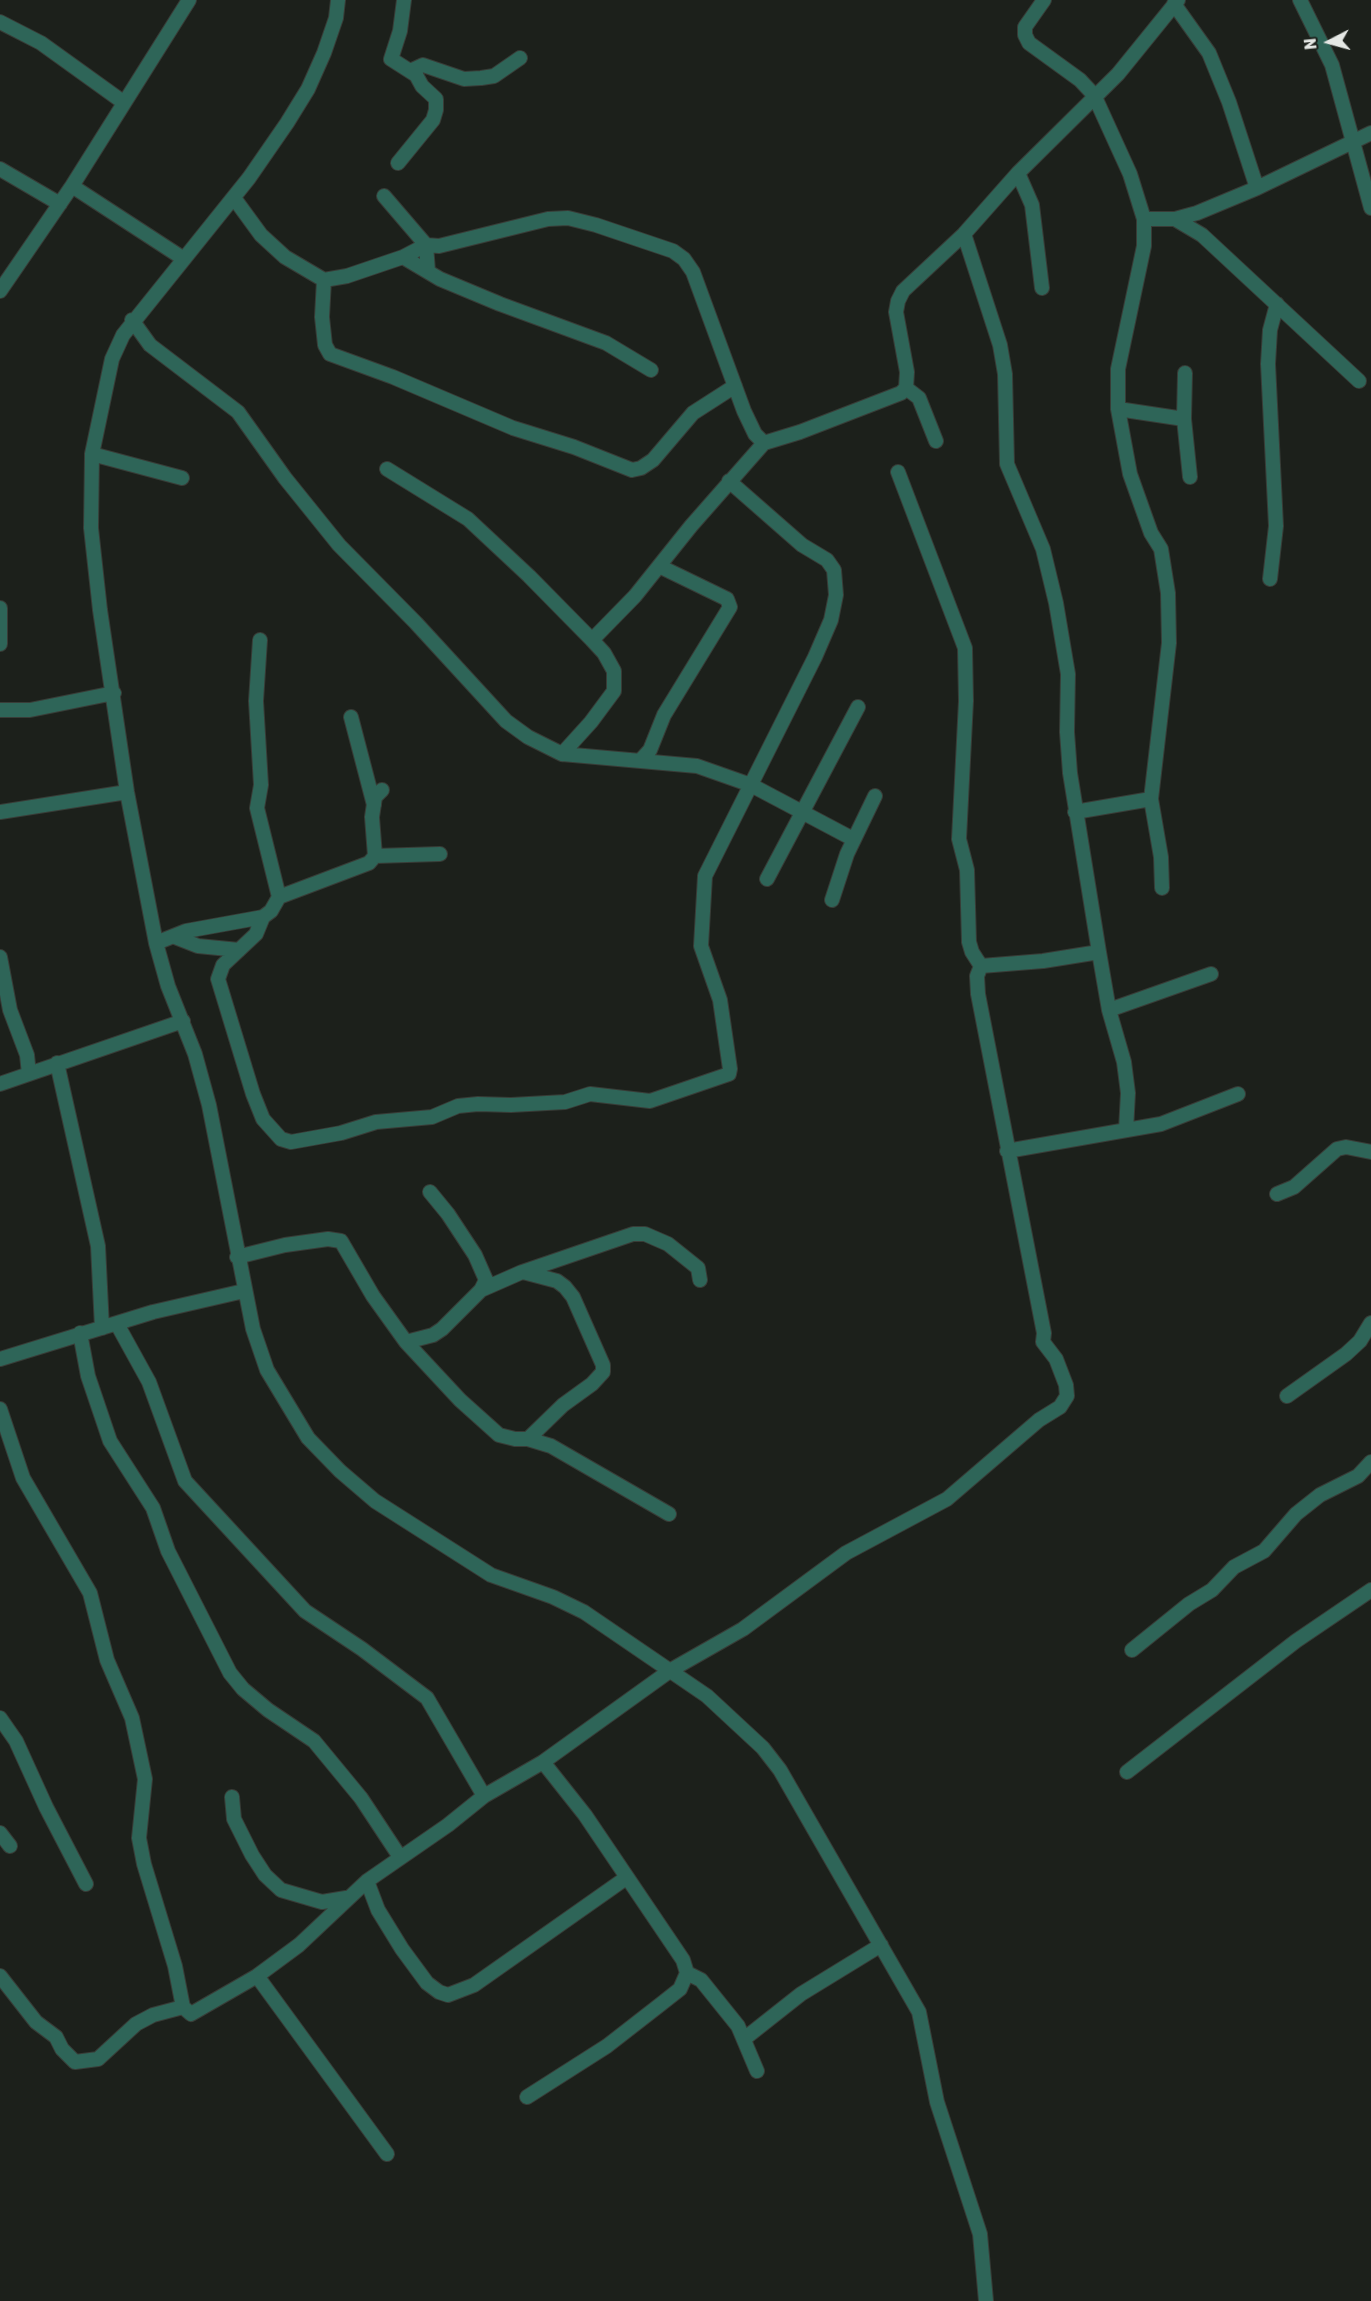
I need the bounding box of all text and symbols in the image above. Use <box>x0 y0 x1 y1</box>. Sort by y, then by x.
north arrow <box>1299 12 1359 72</box>
text: N <box>1301 37 1321 51</box>

